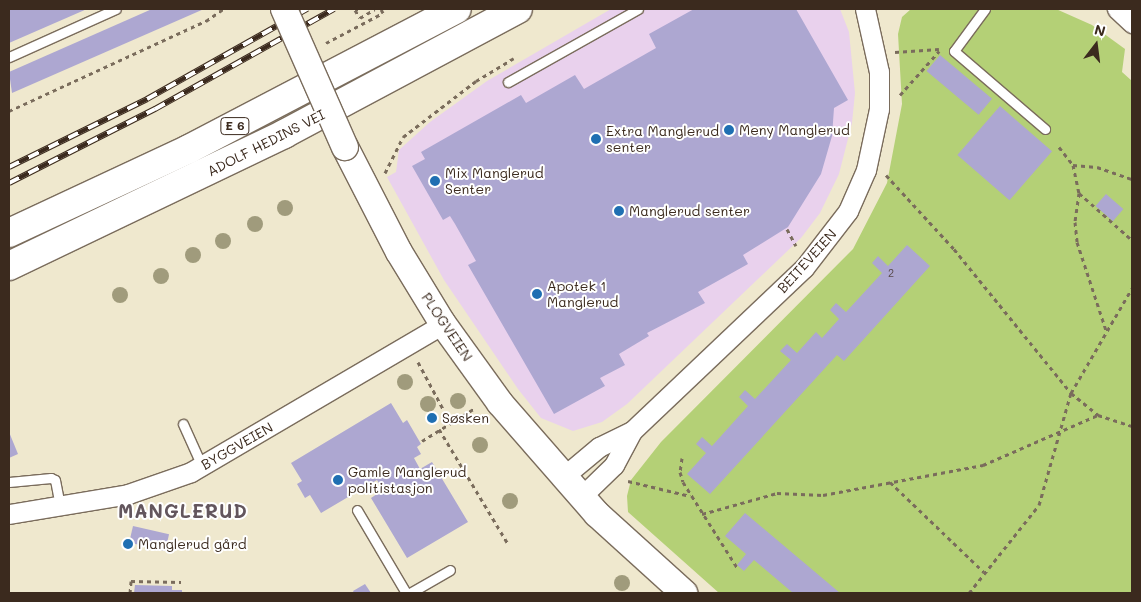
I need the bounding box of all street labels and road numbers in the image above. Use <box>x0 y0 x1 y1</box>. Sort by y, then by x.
street label: ADOLF HEDINS VEI <box>204 106 328 180</box>
road number: E 6 <box>220 116 250 136</box>
street label: BEITEVEIEN <box>774 226 840 296</box>
street label: PLOGVEIEN <box>418 290 476 364</box>
street label: BYGGVEIEN <box>198 419 276 473</box>

